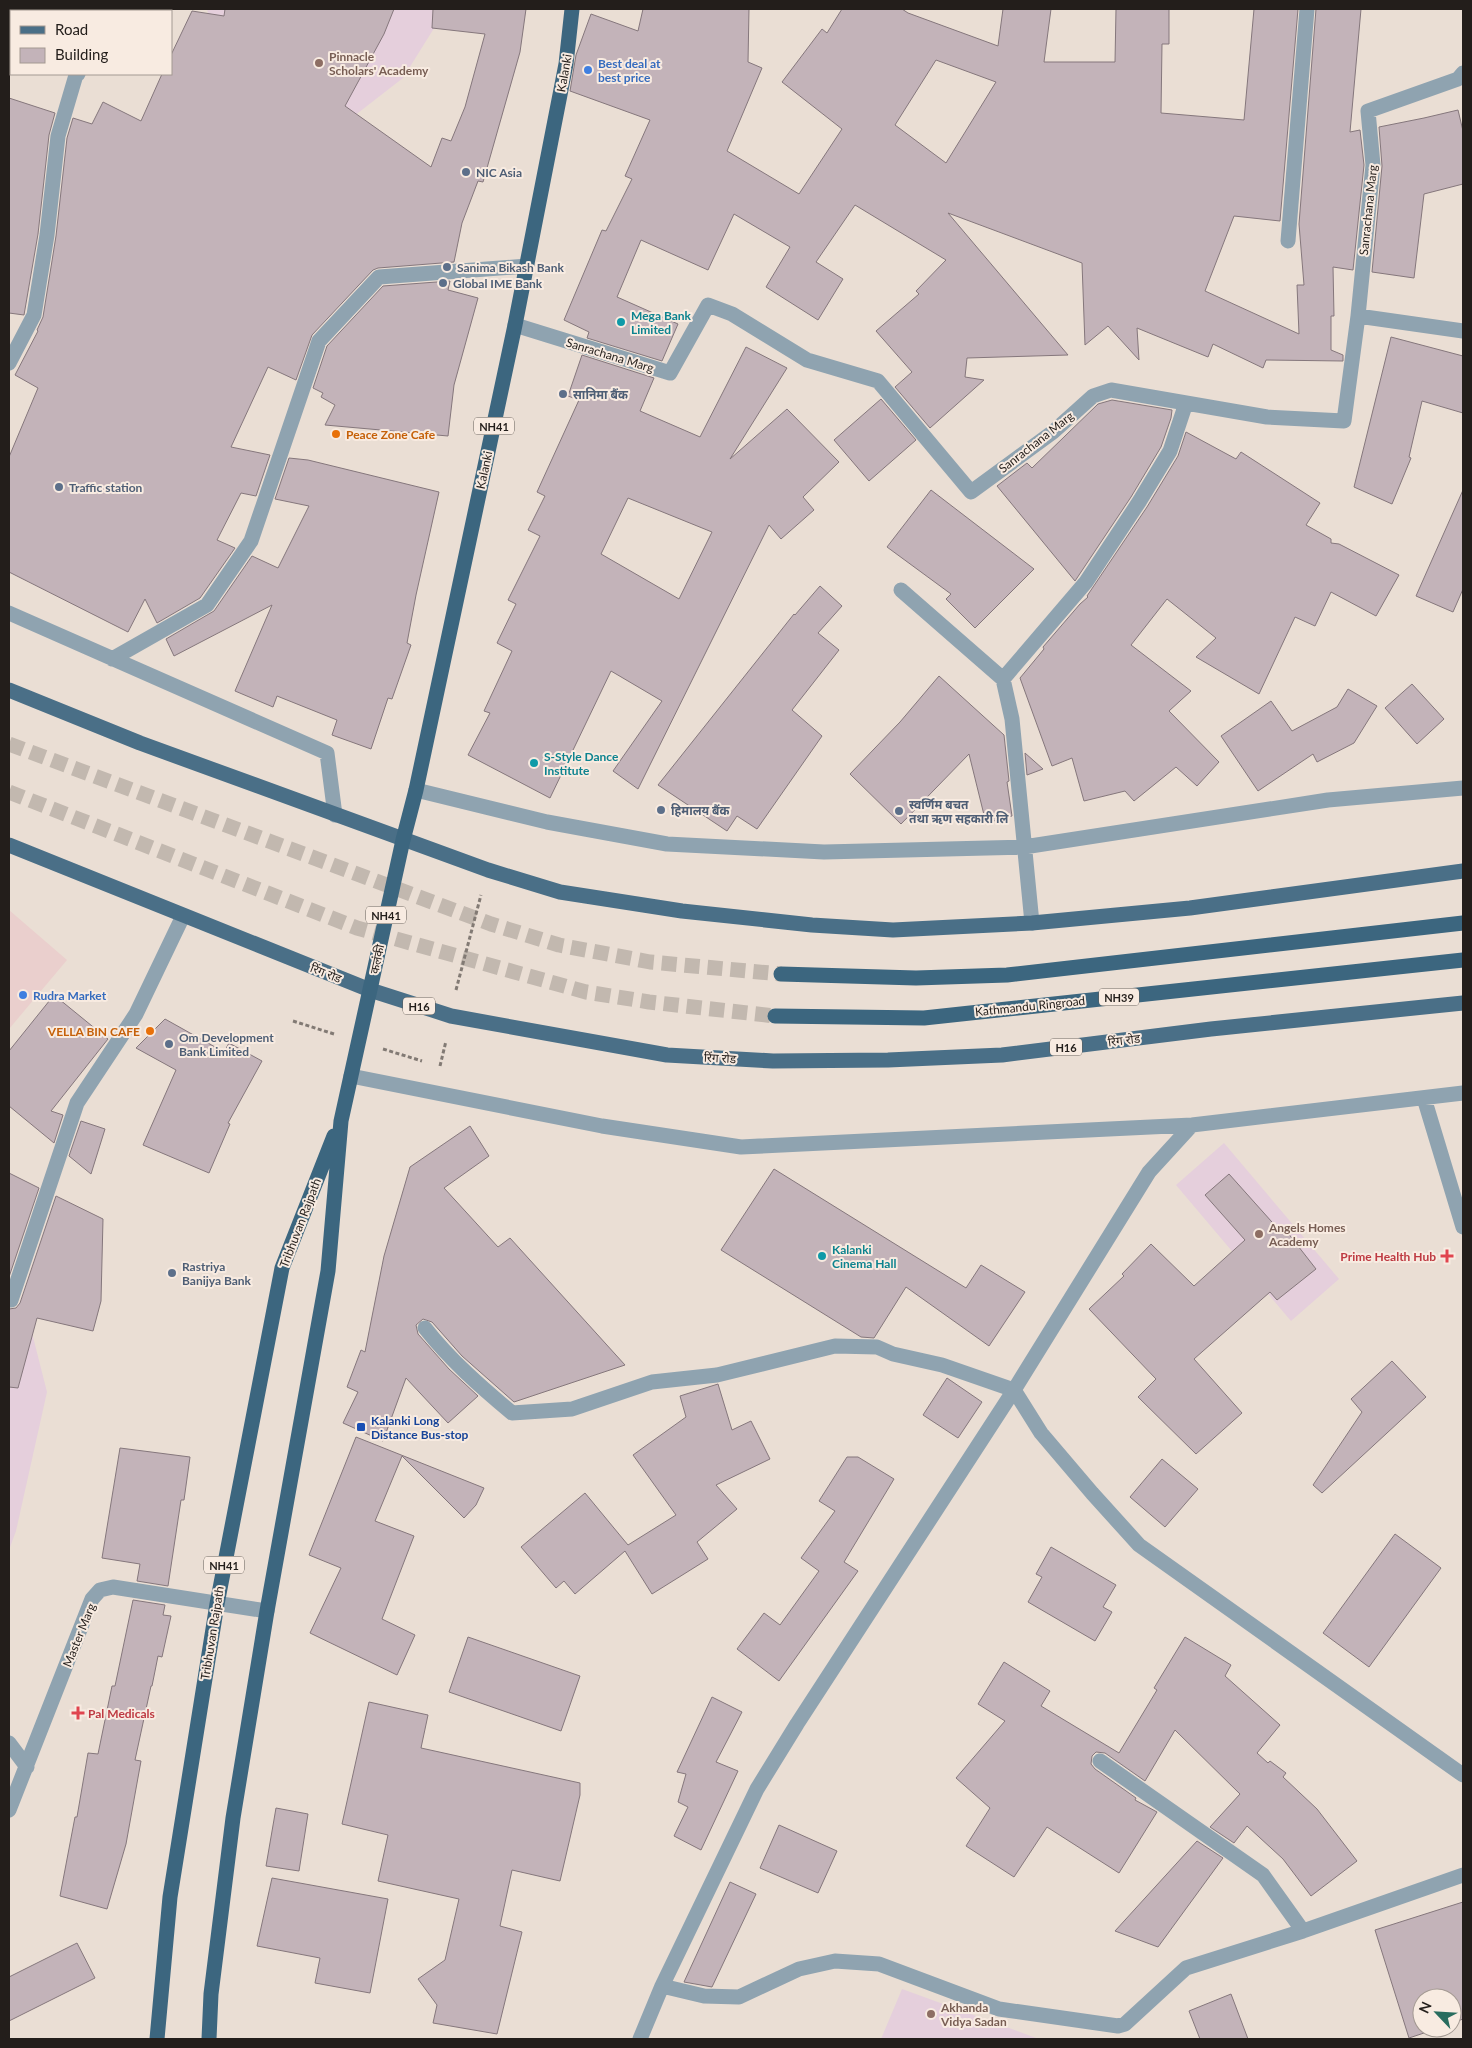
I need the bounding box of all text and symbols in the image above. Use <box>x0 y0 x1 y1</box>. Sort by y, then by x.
legend <box>10 10 172 75</box>
text: Road <box>55 20 88 38</box>
text: Building <box>55 45 108 63</box>
place label: Pinnacle Scholars' Academy <box>329 49 429 78</box>
street label: Kalanki <box>553 53 575 93</box>
place label: Best deal at best price <box>598 56 661 85</box>
marker: Pinnacle Scholars' Academy <box>313 57 325 69</box>
marker: Best deal at best price <box>582 64 594 76</box>
street label: Sanrachana Marg <box>1356 164 1380 256</box>
place label: NIC Asia <box>476 165 522 180</box>
marker: NIC Asia <box>460 166 472 178</box>
place label: Sanima Bikash Bank <box>457 260 564 275</box>
marker: Sanima Bikash Bank <box>441 261 453 273</box>
place label: Global IME Bank <box>453 276 543 291</box>
marker: Global IME Bank <box>437 277 449 289</box>
place label: Mega Bank Limited <box>631 308 692 337</box>
marker: Mega Bank Limited <box>615 316 627 328</box>
street label: Sanrachana Marg <box>564 335 656 375</box>
place label: सानिमा बैंक <box>573 387 629 402</box>
marker: सानिमा बैंक <box>557 388 569 400</box>
street label: Sanrachana Marg <box>996 408 1076 476</box>
road number: NH41 <box>474 418 514 434</box>
place label: Peace Zone Cafe <box>346 427 436 442</box>
marker: Peace Zone Cafe <box>330 428 342 440</box>
street label: Kalanki <box>473 450 495 490</box>
place label: Traffic station <box>69 480 143 495</box>
marker: Traffic station <box>53 481 65 493</box>
place label: S-Style Dance Institute <box>544 749 619 778</box>
marker: S-Style Dance Institute <box>528 757 540 769</box>
place label: स्वर्णिम बचत तथा ऋण सहकारी लि <box>909 797 1010 826</box>
place label: हिमालय बैंक <box>671 803 730 818</box>
marker: हिमालय बैंक <box>655 804 667 816</box>
marker: स्वर्णिम बचत तथा ऋण सहकारी लि <box>893 805 905 817</box>
road number: NH41 <box>366 906 406 924</box>
street label: कलंकी <box>367 942 388 975</box>
street label: रिंग रोड <box>308 960 344 986</box>
place label: Rudra Market <box>33 988 107 1003</box>
marker: Rudra Market <box>17 989 29 1001</box>
road number: NH39 <box>1099 989 1139 1006</box>
street label: Kathmandu Ringroad <box>974 993 1086 1019</box>
road number: H16 <box>403 998 435 1014</box>
place label: VELLA BIN CAFE <box>47 1024 140 1039</box>
marker: VELLA BIN CAFE <box>144 1025 156 1037</box>
place label: Om Development Bank Limited <box>179 1030 274 1059</box>
street label: रिंग रोड <box>1107 1031 1142 1049</box>
marker: Om Development Bank Limited <box>163 1038 175 1050</box>
road number: H16 <box>1050 1038 1082 1056</box>
street label: रिंग रोड <box>703 1050 737 1066</box>
street label: Tribhuvan Rajpath <box>276 1176 324 1270</box>
place label: Angels Homes Academy <box>1268 1220 1346 1249</box>
marker: Angels Homes Academy <box>1253 1228 1265 1240</box>
place label: Kalanki Cinema Hall <box>832 1242 896 1271</box>
place label: Prime Health Hub <box>1340 1249 1436 1264</box>
marker: Prime Health Hub <box>1440 1249 1454 1263</box>
marker: Kalanki Cinema Hall <box>816 1250 828 1262</box>
place label: Rastriya Banijya Bank <box>182 1259 252 1288</box>
marker: Rastriya Banijya Bank <box>166 1267 178 1279</box>
place label: Kalanki Long Distance Bus-stop <box>371 1413 469 1442</box>
marker: Kalanki Long Distance Bus-stop <box>355 1421 367 1433</box>
road number: NH41 <box>204 1556 244 1574</box>
street label: Tribhuvan Rajpath <box>197 1585 227 1681</box>
street label: Master Marg <box>59 1601 99 1669</box>
place label: Pal Medicals <box>88 1706 155 1721</box>
marker: Pal Medicals <box>72 1707 84 1719</box>
north arrow <box>1412 1988 1462 2038</box>
text: N <box>1415 1999 1435 2016</box>
place label: Akhanda Vidya Sadan <box>940 2000 1007 2029</box>
marker: Akhanda Vidya Sadan <box>925 2008 937 2020</box>

